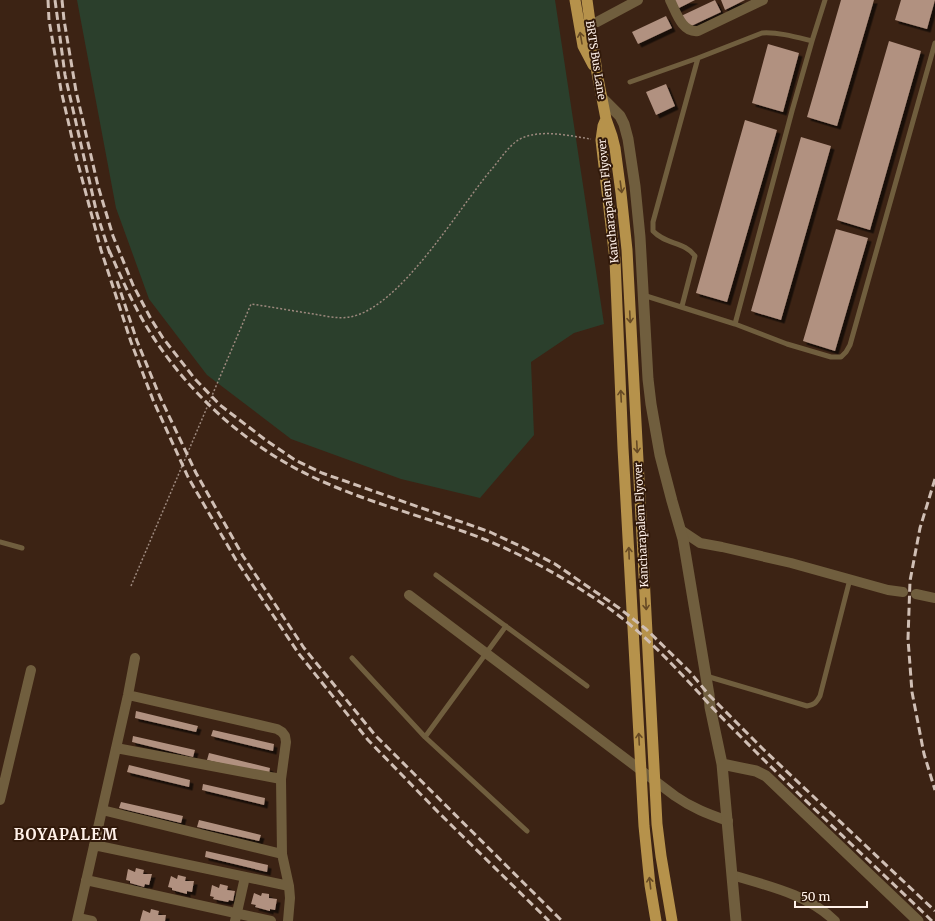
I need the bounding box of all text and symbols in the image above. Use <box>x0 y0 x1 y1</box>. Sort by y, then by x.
street label: BRTS Bus Lane <box>583 19 609 101</box>
one-way arrow <box>577 32 585 45</box>
street label: Kancharapalem Flyover <box>594 138 622 264</box>
one-way arrow <box>617 180 625 193</box>
one-way arrow <box>626 310 634 323</box>
one-way arrow <box>617 390 625 403</box>
one-way arrow <box>633 440 641 453</box>
street label: Kancharapalem Flyover <box>631 462 651 588</box>
one-way arrow <box>626 547 633 560</box>
one-way arrow <box>642 597 649 610</box>
one-way arrow <box>636 733 643 746</box>
district label: BOYAPALEM <box>14 825 118 844</box>
one-way arrow <box>646 877 654 890</box>
scale bar <box>795 883 867 909</box>
text: 50 m <box>801 889 830 904</box>

